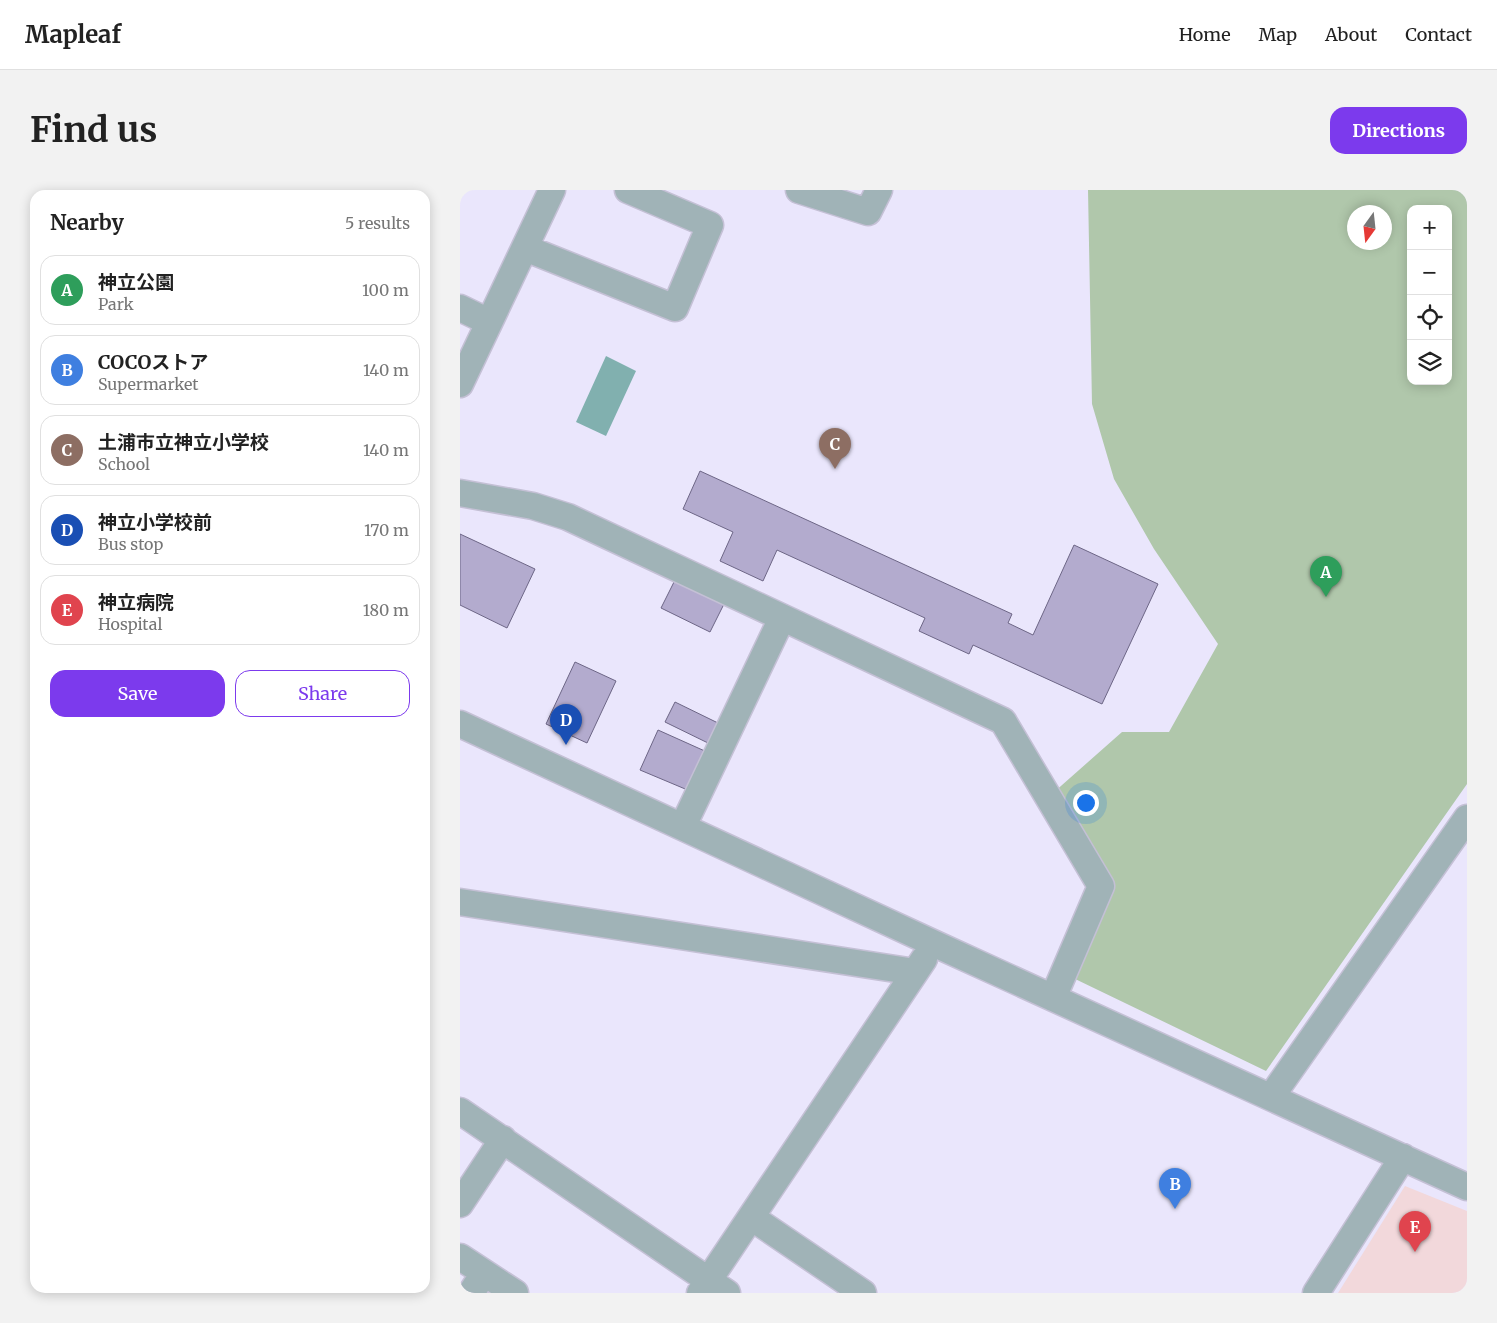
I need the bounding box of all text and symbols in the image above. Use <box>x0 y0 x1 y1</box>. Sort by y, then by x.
text: Mapleaf <box>25 19 121 50</box>
text: Home <box>1179 23 1231 46</box>
text: Map <box>1259 23 1297 46</box>
text: About <box>1325 23 1377 46</box>
text: Contact <box>1405 23 1472 46</box>
button: Directions <box>1330 107 1467 154</box>
text: Find us <box>30 108 157 152</box>
north arrow <box>1347 205 1392 250</box>
map controls <box>1407 205 1452 385</box>
button: + <box>1407 205 1452 250</box>
text: Nearby <box>50 209 124 236</box>
text: 5 results <box>345 213 410 233</box>
button: − <box>1407 250 1452 295</box>
text: 神立公園 <box>98 270 174 294</box>
text: A <box>61 280 73 300</box>
text: 100 m <box>362 280 409 300</box>
text: Park <box>98 294 134 314</box>
button: locate <box>1407 295 1452 340</box>
button: layers <box>1407 340 1452 385</box>
text: COCOストア <box>98 350 208 374</box>
text: B <box>61 360 73 380</box>
text: 140 m <box>363 360 409 380</box>
text: Supermarket <box>98 374 199 394</box>
pin: C <box>819 428 851 469</box>
text: 土浦市立神立小学校 <box>98 430 269 454</box>
text: C <box>62 440 72 460</box>
text: 140 m <box>363 440 409 460</box>
text: School <box>98 454 150 474</box>
text: 神立小学校前 <box>98 510 212 534</box>
text: D <box>61 520 73 540</box>
text: 170 m <box>364 520 409 540</box>
text: Bus stop <box>98 534 163 554</box>
pin: A <box>1310 556 1342 597</box>
text: 神立病院 <box>98 590 174 614</box>
text: E <box>62 600 72 620</box>
text: 180 m <box>363 600 409 620</box>
text: Hospital <box>98 614 162 634</box>
button: Save <box>50 670 225 717</box>
button: Share <box>235 670 410 717</box>
pin: D <box>550 704 582 745</box>
your location <box>1073 790 1099 816</box>
pin: B <box>1159 1168 1191 1209</box>
pin: E <box>1399 1211 1431 1252</box>

